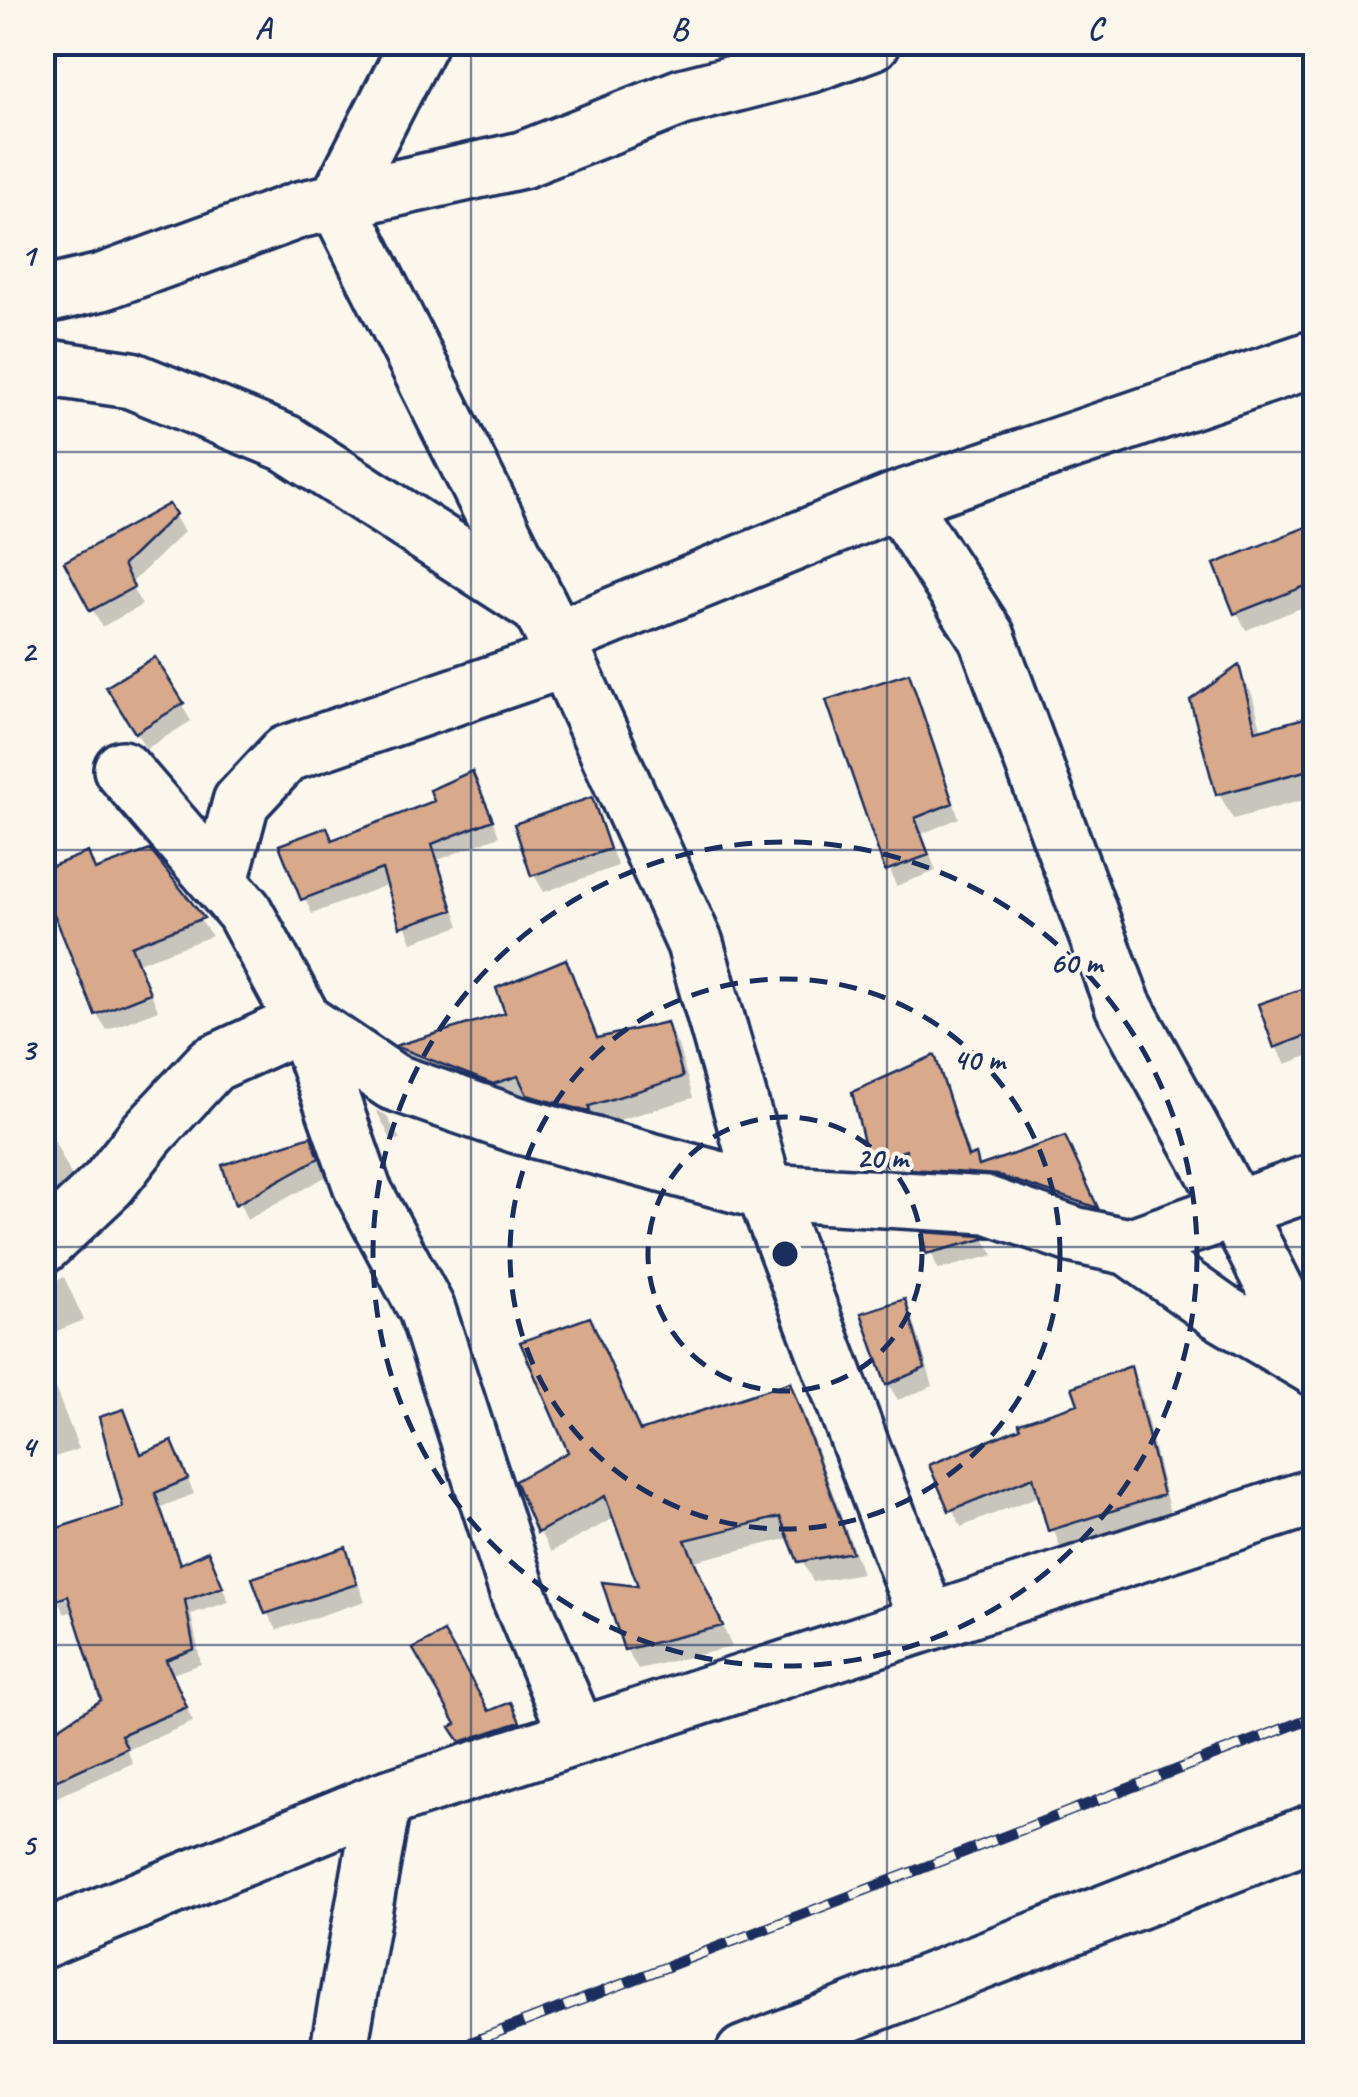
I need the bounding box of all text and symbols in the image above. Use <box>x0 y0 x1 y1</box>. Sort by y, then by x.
text: A <box>255 8 274 49</box>
text: B <box>671 8 690 49</box>
text: C <box>1087 8 1107 49</box>
text: 1 <box>21 234 39 275</box>
text: 2 <box>21 631 38 672</box>
text: 60 m <box>1050 944 1105 982</box>
text: 3 <box>21 1029 38 1070</box>
text: 40 m <box>953 1041 1008 1079</box>
text: 20 m <box>856 1139 911 1177</box>
centre of rings <box>767 1236 803 1272</box>
text: 4 <box>21 1426 39 1467</box>
text: 5 <box>21 1824 38 1865</box>

